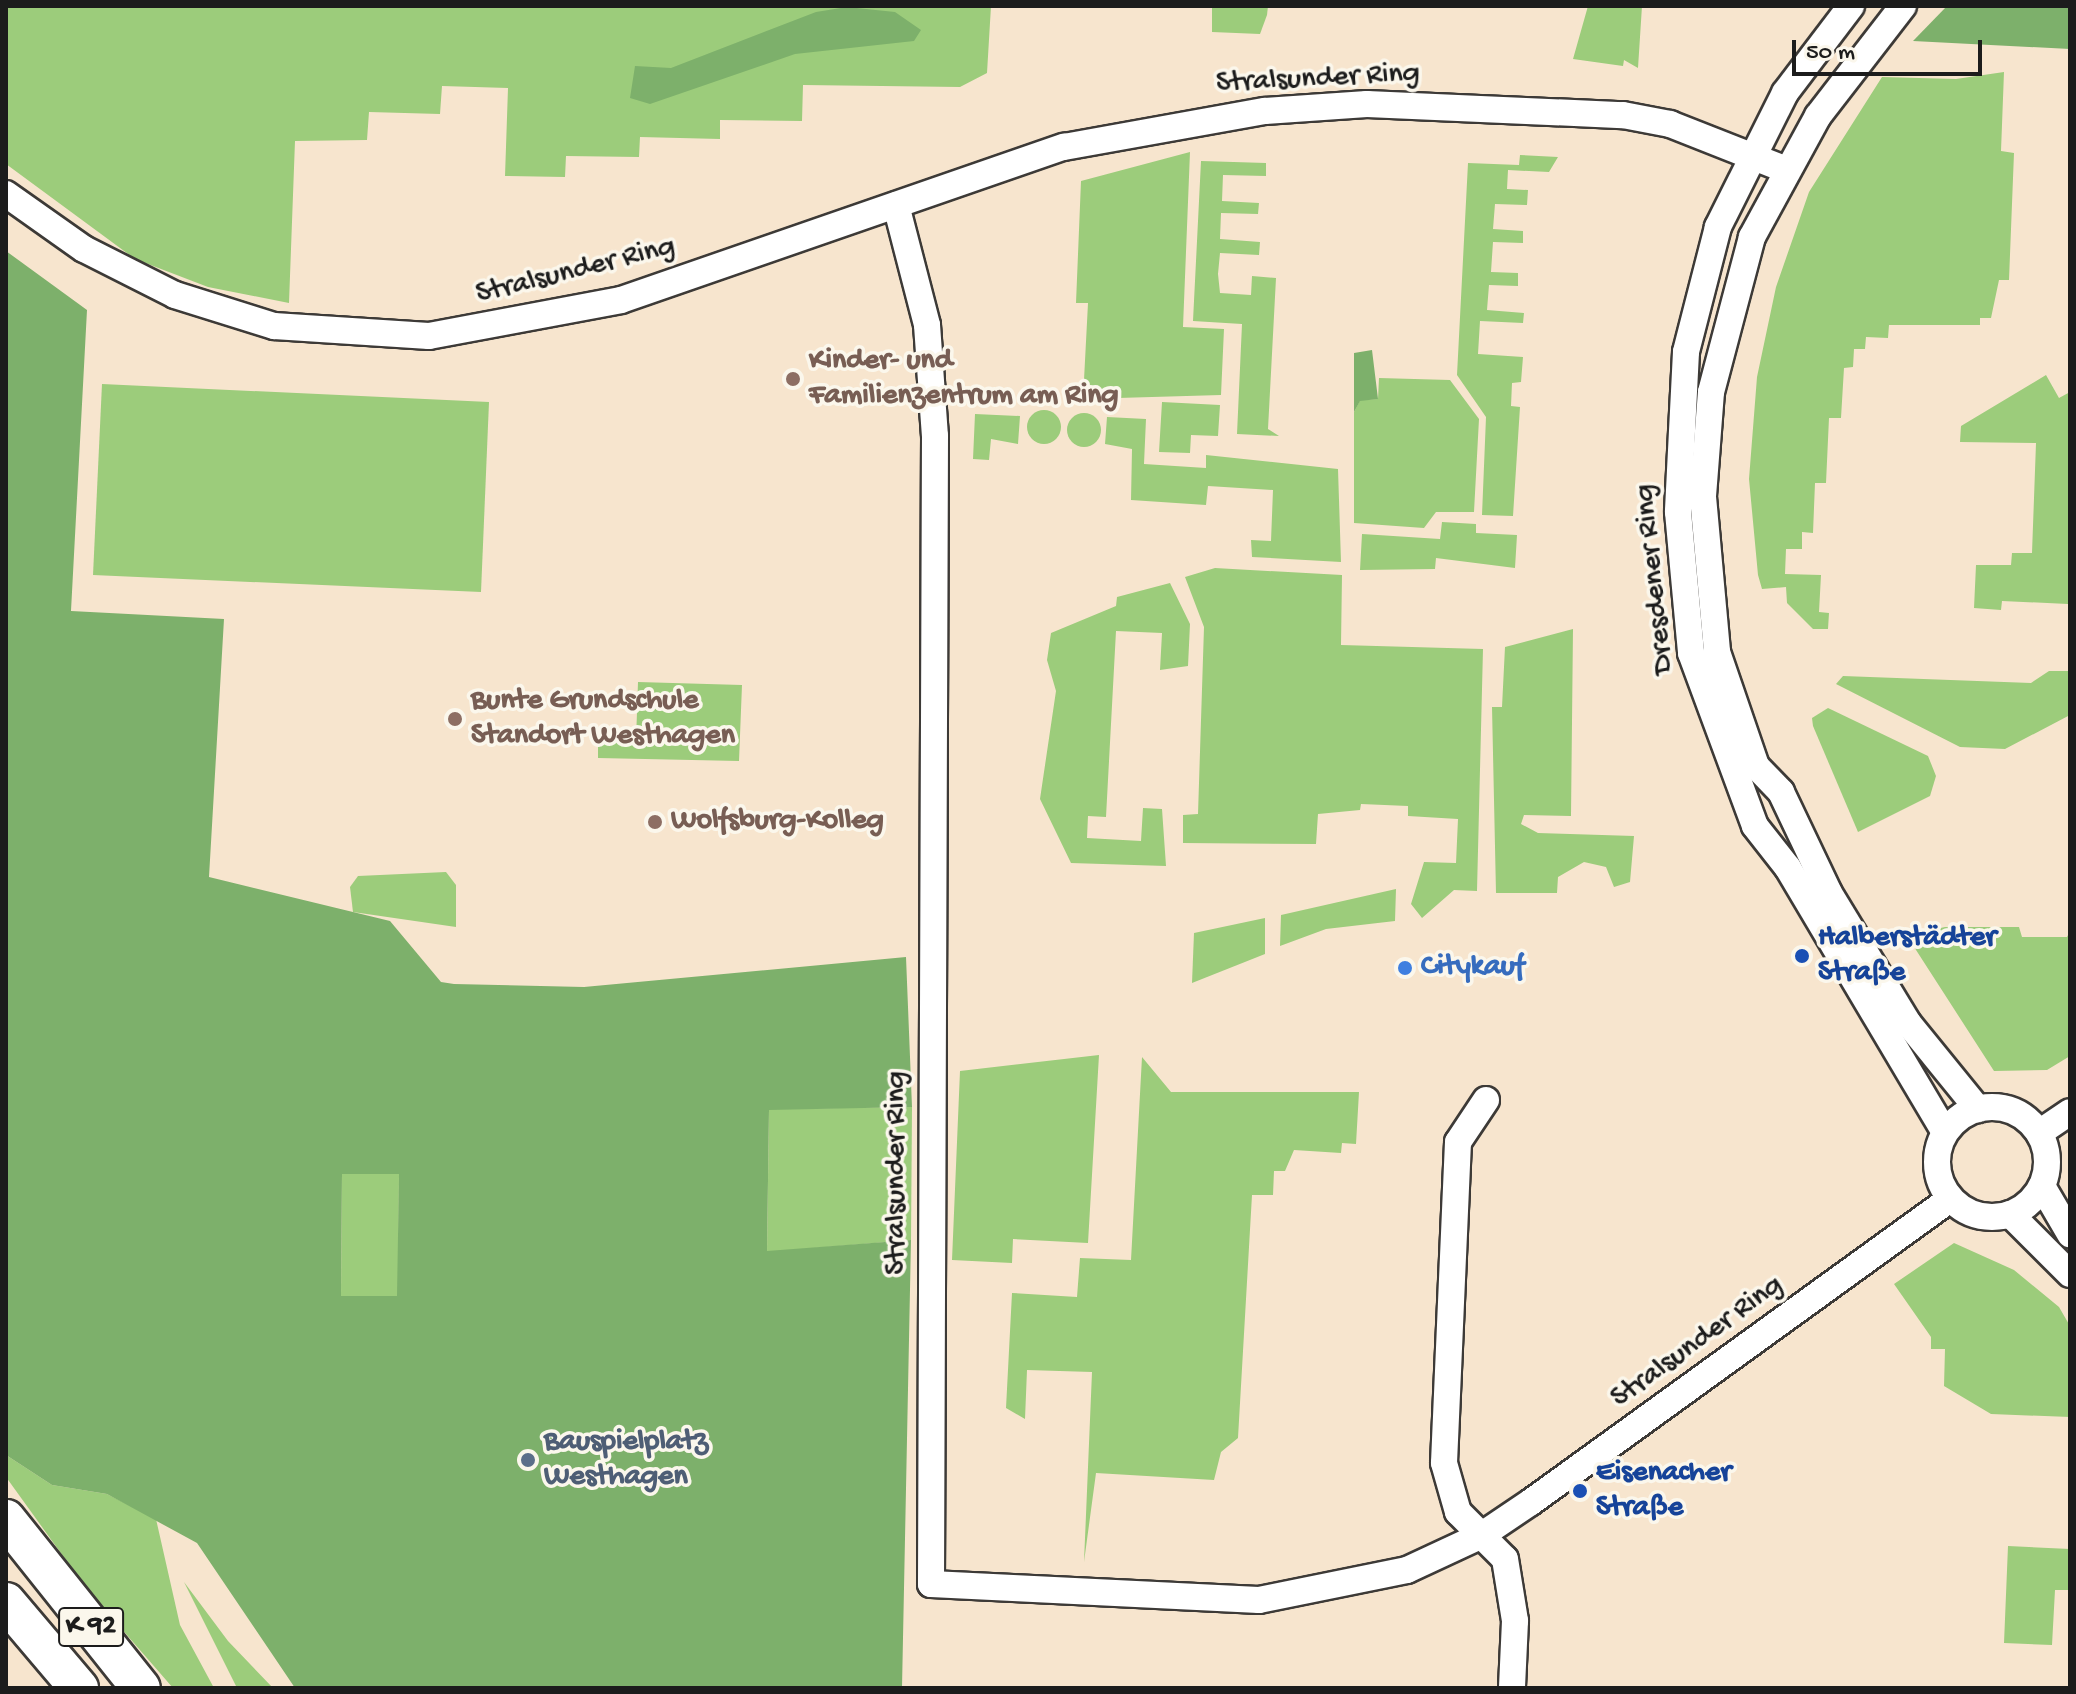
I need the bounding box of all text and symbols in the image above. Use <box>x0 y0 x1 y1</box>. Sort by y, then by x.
scale bar <box>1796 24 1986 74</box>
text: 50 m <box>1806 39 1855 68</box>
street label: Stralsunder Ring <box>1215 57 1421 103</box>
street label: Stralsunder Ring <box>473 230 679 314</box>
place label: Kinder- und Familienzentrum am Ring <box>809 344 1119 414</box>
marker: Kinder- und Familienzentrum am Ring <box>784 370 802 388</box>
street label: Dresdener Ring <box>1628 482 1684 676</box>
place label: Bunte Grundschule Standort Westhagen <box>471 684 735 754</box>
marker: Bunte Grundschule Standort Westhagen <box>446 710 464 728</box>
place label: Wolfsburg-Kolleg <box>671 804 884 840</box>
marker: Wolfsburg-Kolleg <box>646 813 664 831</box>
place label: Halberstädter Straße <box>1818 921 1996 992</box>
marker: Halberstädter Straße <box>1793 947 1811 965</box>
place label: Citykauf <box>1421 950 1524 986</box>
marker: Citykauf <box>1396 959 1414 977</box>
street label: Stralsunder Ring <box>880 1071 916 1275</box>
street label: Stralsunder Ring <box>1605 1269 1791 1417</box>
place label: Bauspielplatz Westhagen <box>544 1425 708 1496</box>
marker: Bauspielplatz Westhagen <box>519 1451 537 1469</box>
place label: Eisenacher Straße <box>1596 1456 1731 1526</box>
marker: Eisenacher Straße <box>1571 1482 1589 1500</box>
road number: K 92 <box>57 1603 125 1651</box>

